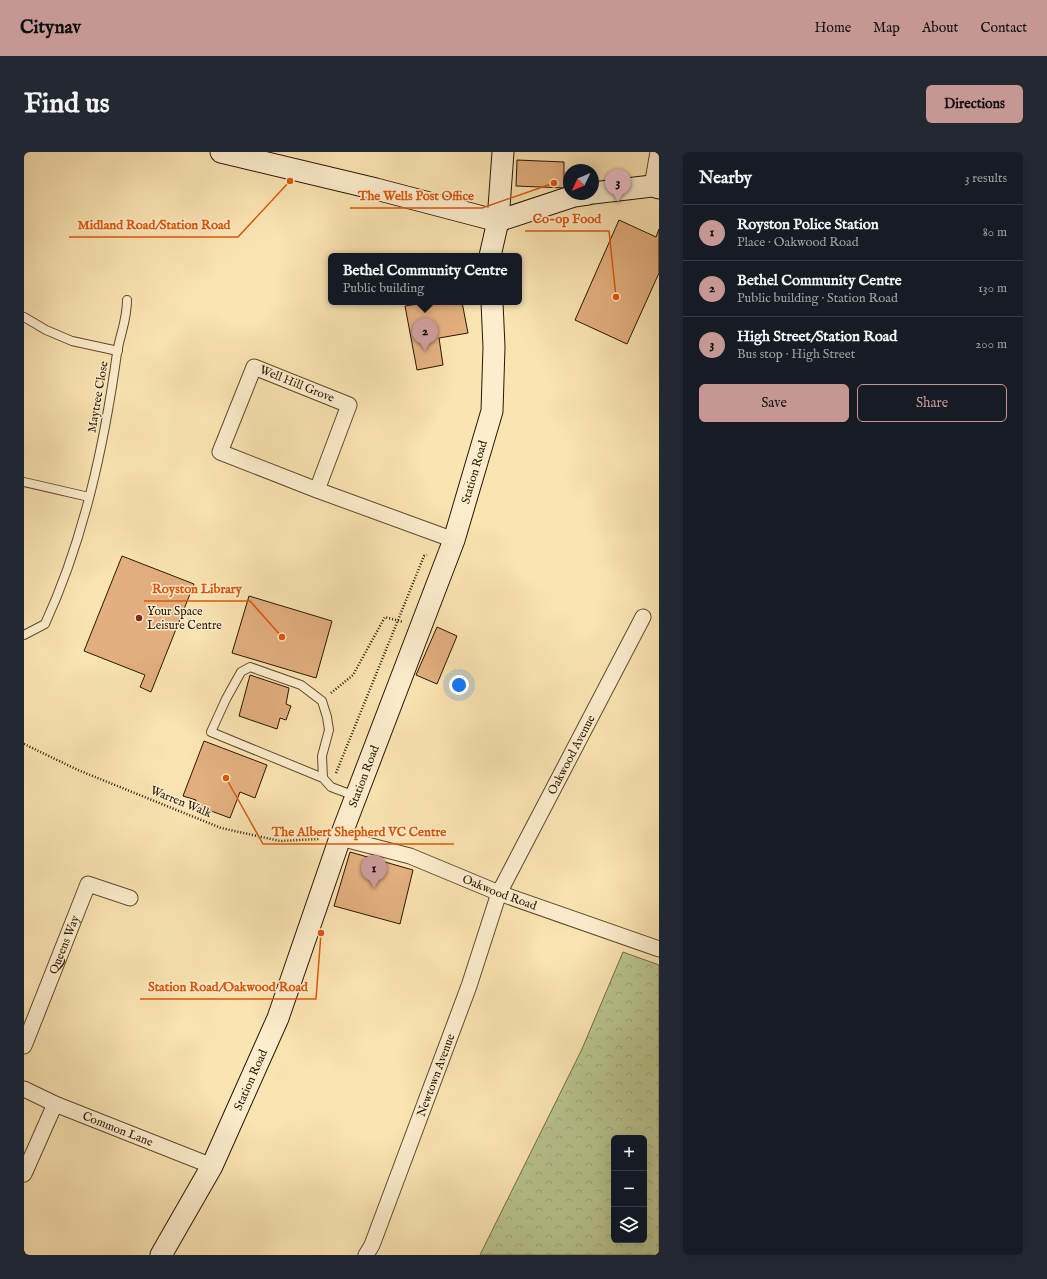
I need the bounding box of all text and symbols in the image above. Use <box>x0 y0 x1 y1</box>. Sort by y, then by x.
text: Citynav <box>20 16 81 40</box>
text: Home <box>815 19 851 37</box>
text: Map <box>873 19 900 37</box>
text: About <box>922 19 958 37</box>
text: Contact <box>980 19 1027 37</box>
button: Directions <box>926 85 1023 123</box>
text: Find us <box>24 87 110 122</box>
north arrow <box>563 164 599 200</box>
text: Nearby <box>699 168 752 189</box>
pin: 3 <box>605 169 631 202</box>
text: 3 results <box>965 170 1007 187</box>
callout: The Wells Post Office <box>350 183 482 208</box>
text: The Wells Post Office <box>357 188 474 205</box>
callout: Co-op Food <box>525 206 609 231</box>
text: Co-op Food <box>533 211 602 228</box>
callout: Midland Road/Station Road <box>69 212 238 237</box>
text: Royston Police Station <box>737 215 879 234</box>
text: Midland Road/Station Road <box>78 217 232 234</box>
text: 1 <box>710 224 714 241</box>
text: 80 m <box>983 224 1007 241</box>
text: Place · Oakwood Road <box>737 234 859 251</box>
popup <box>328 253 522 305</box>
text: Bethel Community Centre <box>343 261 507 280</box>
text: Bethel Community Centre <box>737 271 902 290</box>
text: Public building <box>343 280 424 297</box>
text: 2 <box>709 280 715 297</box>
text: 130 m <box>978 280 1007 297</box>
text: Public building · Station Road <box>737 290 898 307</box>
pin: 2 <box>412 318 438 351</box>
text: High Street/Station Road <box>737 327 897 346</box>
text: 3 <box>710 336 714 353</box>
text: 200 m <box>975 336 1007 353</box>
text: Bus stop · High Street <box>737 346 855 363</box>
street label: Maytree Close <box>84 360 112 434</box>
street label: Well Hill Grove <box>257 362 337 406</box>
button: Save <box>699 384 849 422</box>
button: Share <box>857 384 1007 422</box>
street label: Station Road <box>458 438 491 505</box>
callout: Royston Library <box>144 576 250 601</box>
text: Royston Library <box>152 581 243 598</box>
place label: Your Space Leisure Centre <box>147 604 222 633</box>
marker: Your Space Leisure Centre <box>134 613 144 623</box>
your location <box>449 675 469 695</box>
street label: Oakwood Avenue <box>544 712 598 797</box>
street label: Station Road <box>345 743 382 810</box>
street label: Warren Walk <box>148 783 214 821</box>
callout: The Albert Shepherd VC Centre <box>263 819 454 844</box>
text: The Albert Shepherd VC Centre <box>271 824 446 841</box>
pin: 1 <box>361 855 387 888</box>
street label: Oakwood Road <box>460 871 539 913</box>
street label: Queens Way <box>46 913 82 976</box>
callout: Station Road/Oakwood Road <box>140 974 316 999</box>
text: Station Road/Oakwood Road <box>148 979 309 996</box>
street label: Newtown Avenue <box>413 1031 458 1119</box>
street label: Station Road <box>230 1046 271 1113</box>
street label: Common Lane <box>80 1108 156 1150</box>
map controls <box>611 1135 647 1243</box>
button: + <box>611 1135 647 1171</box>
button: − <box>611 1171 647 1207</box>
button: layers <box>611 1207 647 1243</box>

